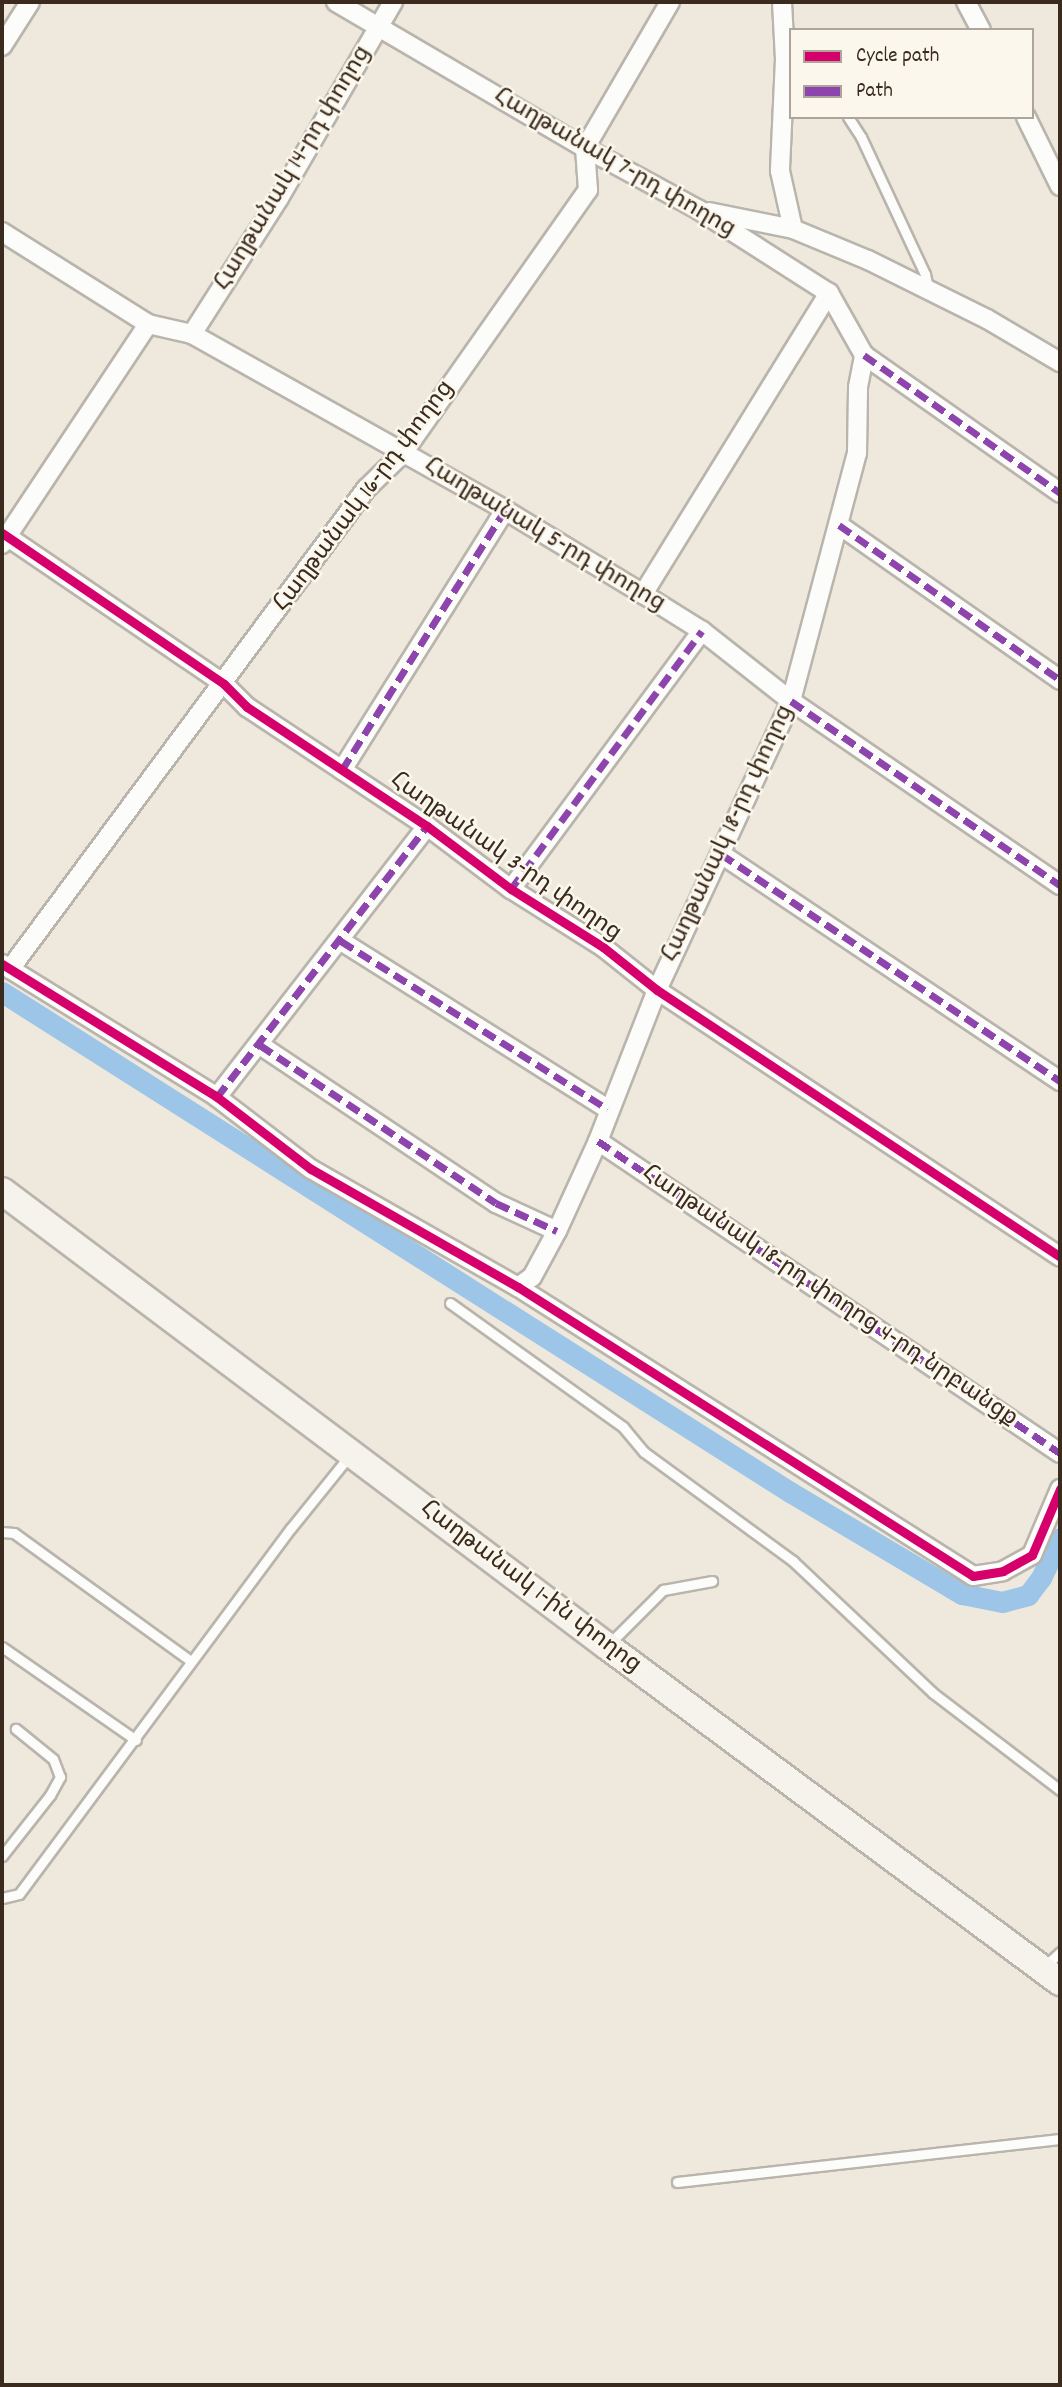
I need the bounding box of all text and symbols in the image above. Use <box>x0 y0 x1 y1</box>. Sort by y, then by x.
legend <box>789 28 1034 119</box>
street label: Հաղթանակ 14-րդ փողոց <box>209 41 379 297</box>
text: Cycle path <box>856 42 939 72</box>
text: Path <box>856 77 893 107</box>
street label: Հաղթանակ 7-րդ փողոց <box>488 83 740 245</box>
street label: Հաղթանակ 16-րդ փողոց <box>269 376 461 618</box>
street label: Հաղթանակ 5-րդ փողոց <box>418 452 670 620</box>
street label: Հաղթանակ 18-րդ փողոց <box>657 701 801 967</box>
street label: Հաղթանակ 3-րդ փողոց <box>384 767 626 949</box>
street label: Հաղթանակ 18-րդ փողոց 4-րդ նրբանցք <box>636 1160 1022 1434</box>
street label: Հաղթանակ 1-ին փողոց <box>414 1495 646 1681</box>

